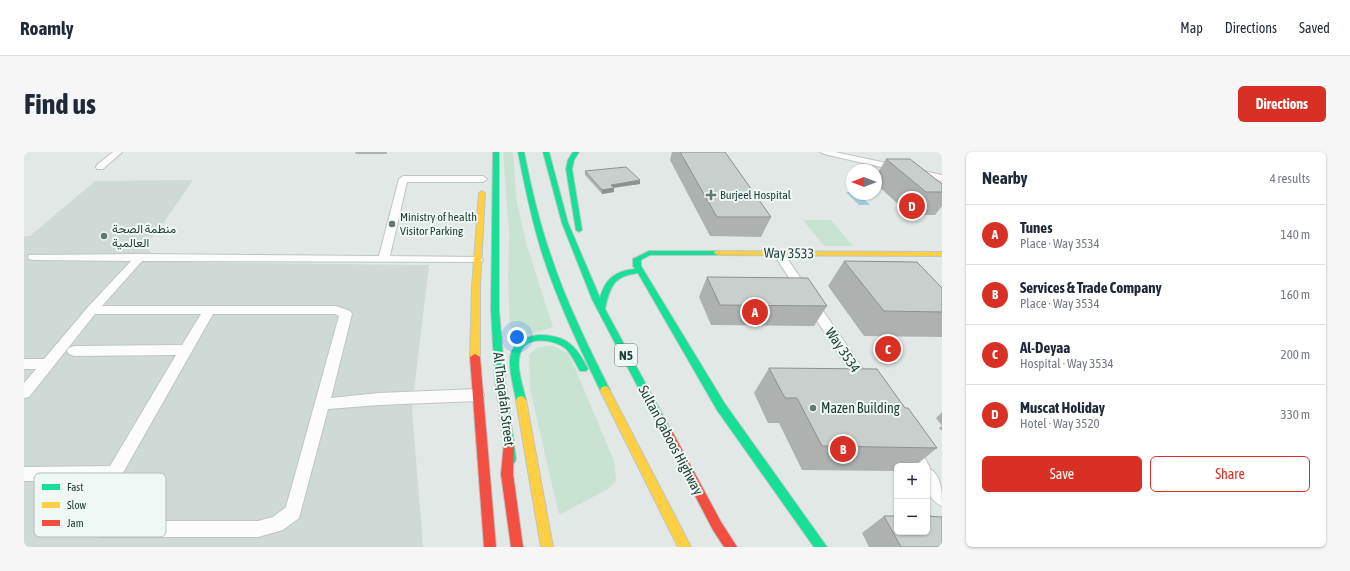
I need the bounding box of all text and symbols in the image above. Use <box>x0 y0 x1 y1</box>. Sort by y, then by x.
text: Roamly <box>20 17 74 39</box>
text: Map <box>1180 20 1203 36</box>
text: Directions <box>1225 20 1277 36</box>
text: Saved <box>1299 20 1330 36</box>
button: Directions <box>1238 86 1326 122</box>
text: Find us <box>24 88 96 120</box>
north arrow <box>846 164 882 200</box>
text: Nearby <box>982 168 1028 188</box>
text: 4 results <box>1270 171 1310 186</box>
place label: Burjeel Hospital <box>720 188 792 202</box>
marker: Burjeel Hospital <box>705 189 717 201</box>
pin: D <box>899 191 925 221</box>
place label: Ministry of health Visitor Parking <box>400 210 477 238</box>
marker: Ministry of health Visitor Parking <box>387 219 397 229</box>
text: Tunes <box>1020 219 1052 236</box>
place label: منطمة الصحة العالمية <box>112 222 176 250</box>
text: A <box>992 227 998 242</box>
text: 140 m <box>1281 227 1310 242</box>
marker: منطمة الصحة العالمية <box>99 231 109 241</box>
text: Place · Way 3534 <box>1020 236 1100 251</box>
street label: Way 3533 <box>764 245 814 261</box>
text: Services & Trade Company <box>1020 279 1162 296</box>
text: B <box>992 287 998 302</box>
text: 160 m <box>1281 287 1310 302</box>
text: Place · Way 3534 <box>1020 296 1100 311</box>
pin: A <box>742 297 768 327</box>
street label: Way 3534 <box>822 325 864 376</box>
your location <box>507 327 527 347</box>
pin: C <box>875 334 901 364</box>
text: Al-Deyaa <box>1020 339 1070 356</box>
road number: N5 <box>615 344 637 366</box>
text: C <box>992 347 998 362</box>
text: 200 m <box>1281 347 1310 362</box>
street label: Al Thaqafah Street <box>490 351 518 447</box>
text: Hospital · Way 3534 <box>1020 356 1114 371</box>
street label: Sultan Qaboos Highway <box>635 383 707 498</box>
text: Muscat Holiday <box>1020 399 1105 416</box>
place label: Mazen Building <box>821 400 900 416</box>
marker: Mazen Building <box>808 403 818 413</box>
text: D <box>991 407 999 422</box>
text: 330 m <box>1281 407 1310 422</box>
text: Hotel · Way 3520 <box>1020 416 1100 431</box>
pin: B <box>830 434 856 464</box>
button: Save <box>982 456 1142 492</box>
button: Share <box>1150 456 1310 492</box>
map controls <box>894 463 930 535</box>
button: + <box>894 463 930 499</box>
legend <box>34 473 166 537</box>
text: Fast <box>67 481 83 493</box>
text: Slow <box>67 499 86 511</box>
button: − <box>894 499 930 535</box>
text: Jam <box>67 517 84 529</box>

